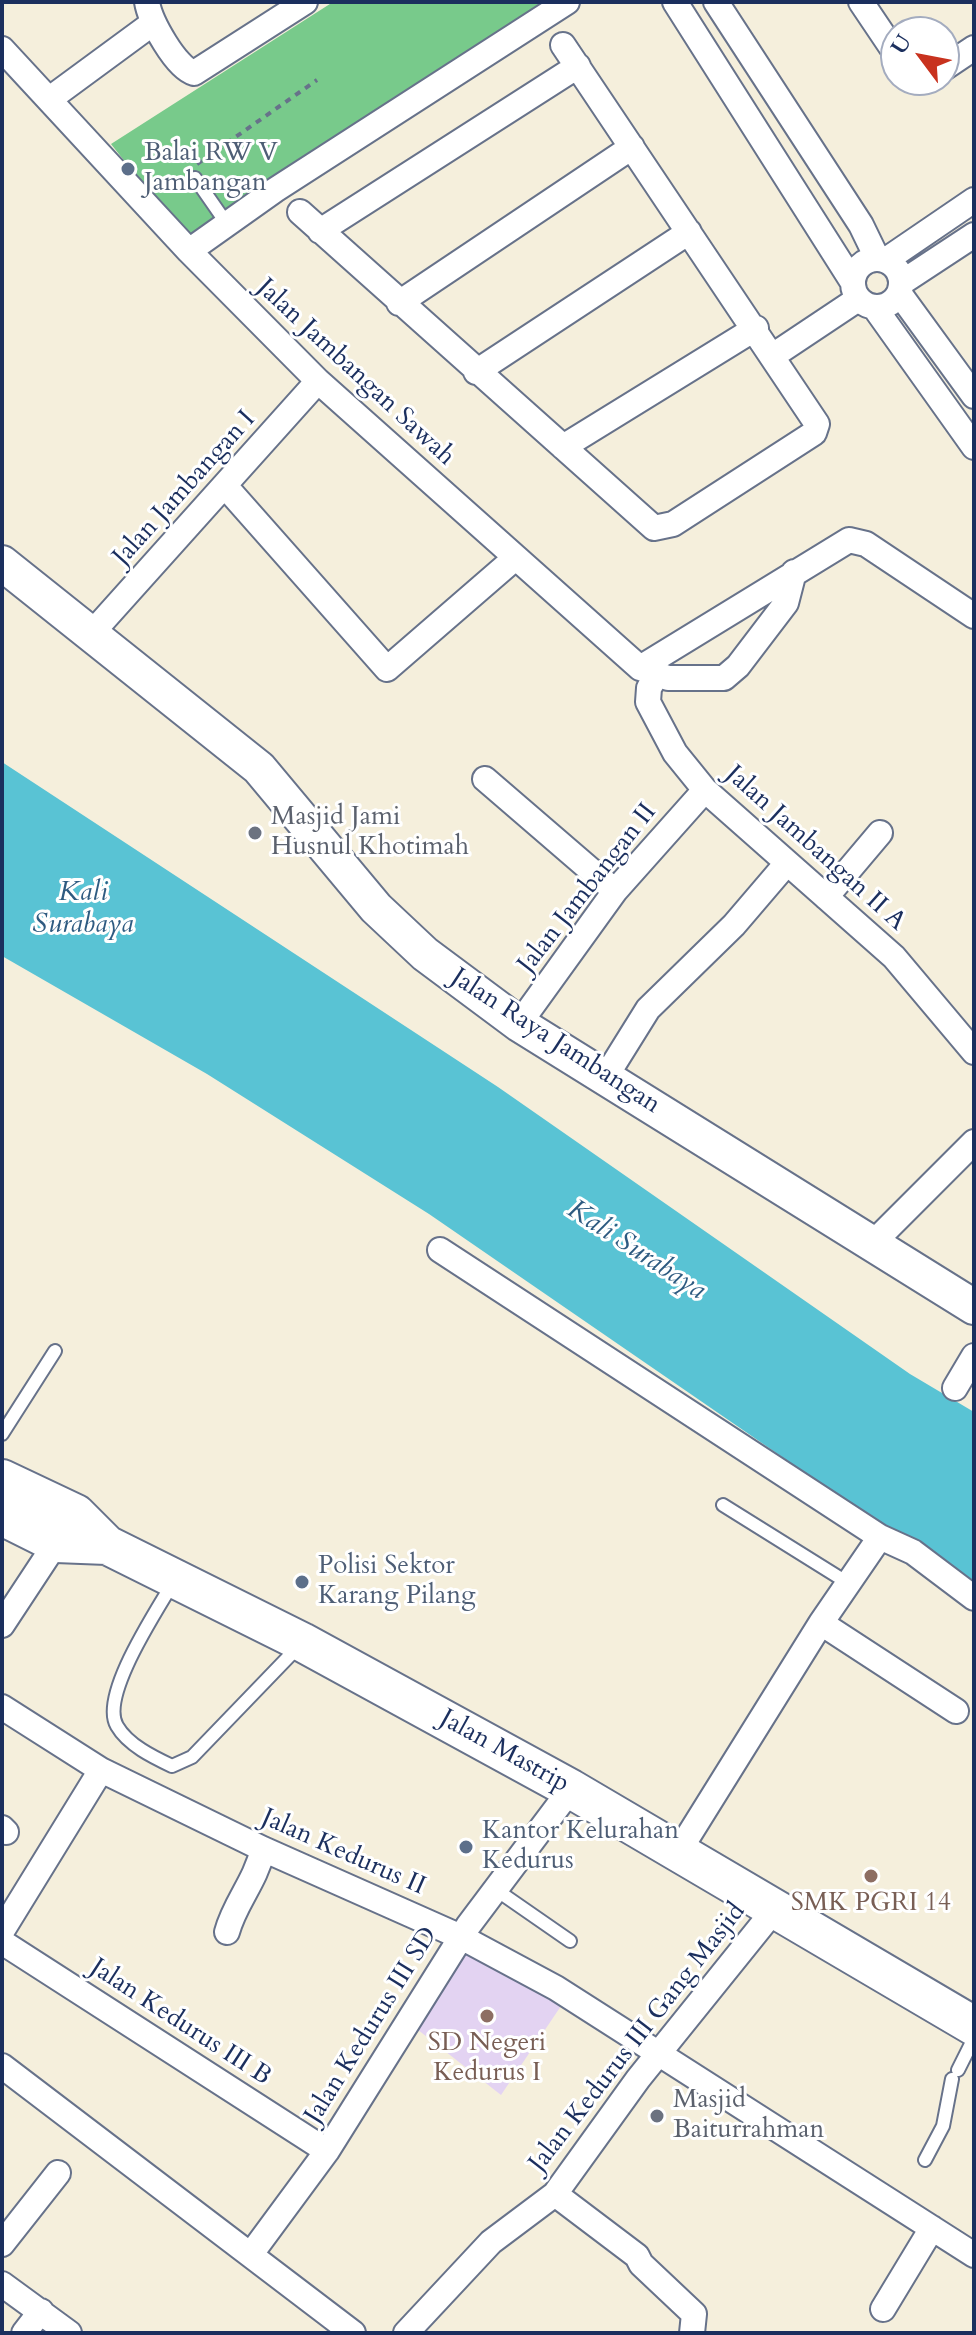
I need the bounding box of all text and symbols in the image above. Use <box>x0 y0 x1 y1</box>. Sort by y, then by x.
north arrow <box>880 16 960 96</box>
text: U <box>884 29 919 60</box>
place label: Balai RW V Jambangan <box>144 138 278 200</box>
marker: Balai RW V Jambangan <box>119 160 137 178</box>
street label: Jalan Jambangan Sawah <box>249 273 461 473</box>
street label: Jalan Jambangan I <box>107 405 263 573</box>
street label: Jalan Jambangan II A <box>718 760 912 938</box>
street label: Jalan Jambangan II <box>512 798 664 980</box>
place label: Masjid Jami Husnul Khotimah <box>271 802 469 864</box>
marker: Masjid Jami Husnul Khotimah <box>246 824 264 842</box>
water label: Kali Surabaya <box>32 877 134 943</box>
street label: Jalan Raya Jambangan <box>444 963 666 1121</box>
water label: Kali Surabaya <box>560 1194 712 1308</box>
place label: Polisi Sektor Karang Pilang <box>318 1551 476 1612</box>
marker: Polisi Sektor Karang Pilang <box>293 1573 311 1591</box>
street label: Jalan Mastrip <box>434 1704 574 1800</box>
street label: Jalan Kedurus II <box>256 1803 430 1903</box>
place label: Kantor Kelurahan Kedurus <box>482 1816 679 1878</box>
marker: Kantor Kelurahan Kedurus <box>457 1838 475 1856</box>
marker: SMK PGRI 14 <box>862 1867 880 1885</box>
place label: SMK PGRI 14 <box>791 1888 951 1920</box>
street label: Jalan Kedurus III Gang Masjid <box>523 1897 753 2179</box>
street label: Jalan Kedurus III SD <box>299 1922 445 2130</box>
street label: Jalan Kedurus III B <box>84 1953 276 2093</box>
marker: SD Negeri Kedurus I <box>478 2007 496 2025</box>
place label: SD Negeri Kedurus I <box>428 2028 546 2090</box>
place label: Masjid Baiturrahman <box>673 2085 824 2146</box>
marker: Masjid Baiturrahman <box>648 2107 666 2125</box>

